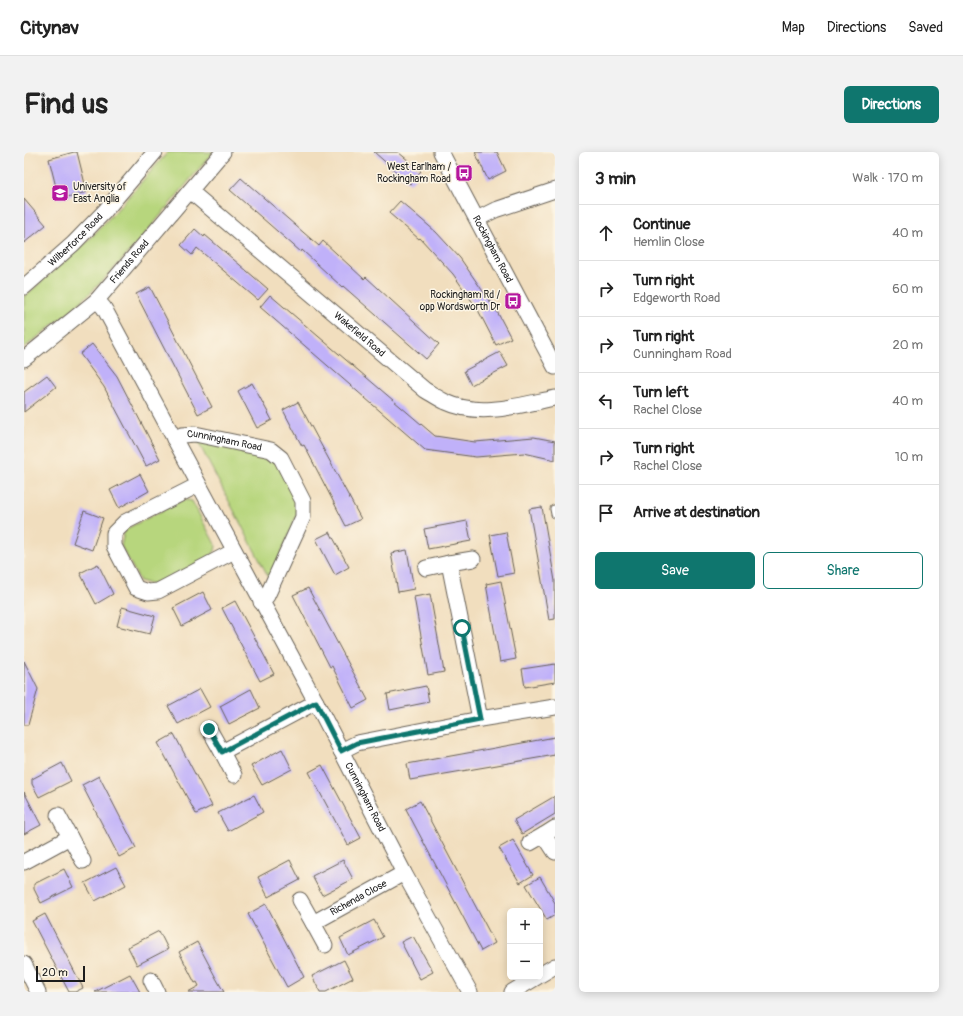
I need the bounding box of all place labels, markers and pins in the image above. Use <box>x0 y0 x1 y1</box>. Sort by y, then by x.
place label: West Earlham / Rockingham Road <box>377 161 451 185</box>
bus stop icon: West Earlham / Rockingham Road <box>454 163 474 183</box>
place label: University of East Anglia <box>73 181 127 205</box>
school or university icon: University of East Anglia <box>50 183 70 203</box>
place label: Rockingham Rd / opp Wordsworth Dr <box>420 289 500 313</box>
bus stop icon: Rockingham Rd / opp Wordsworth Dr <box>503 291 523 311</box>

